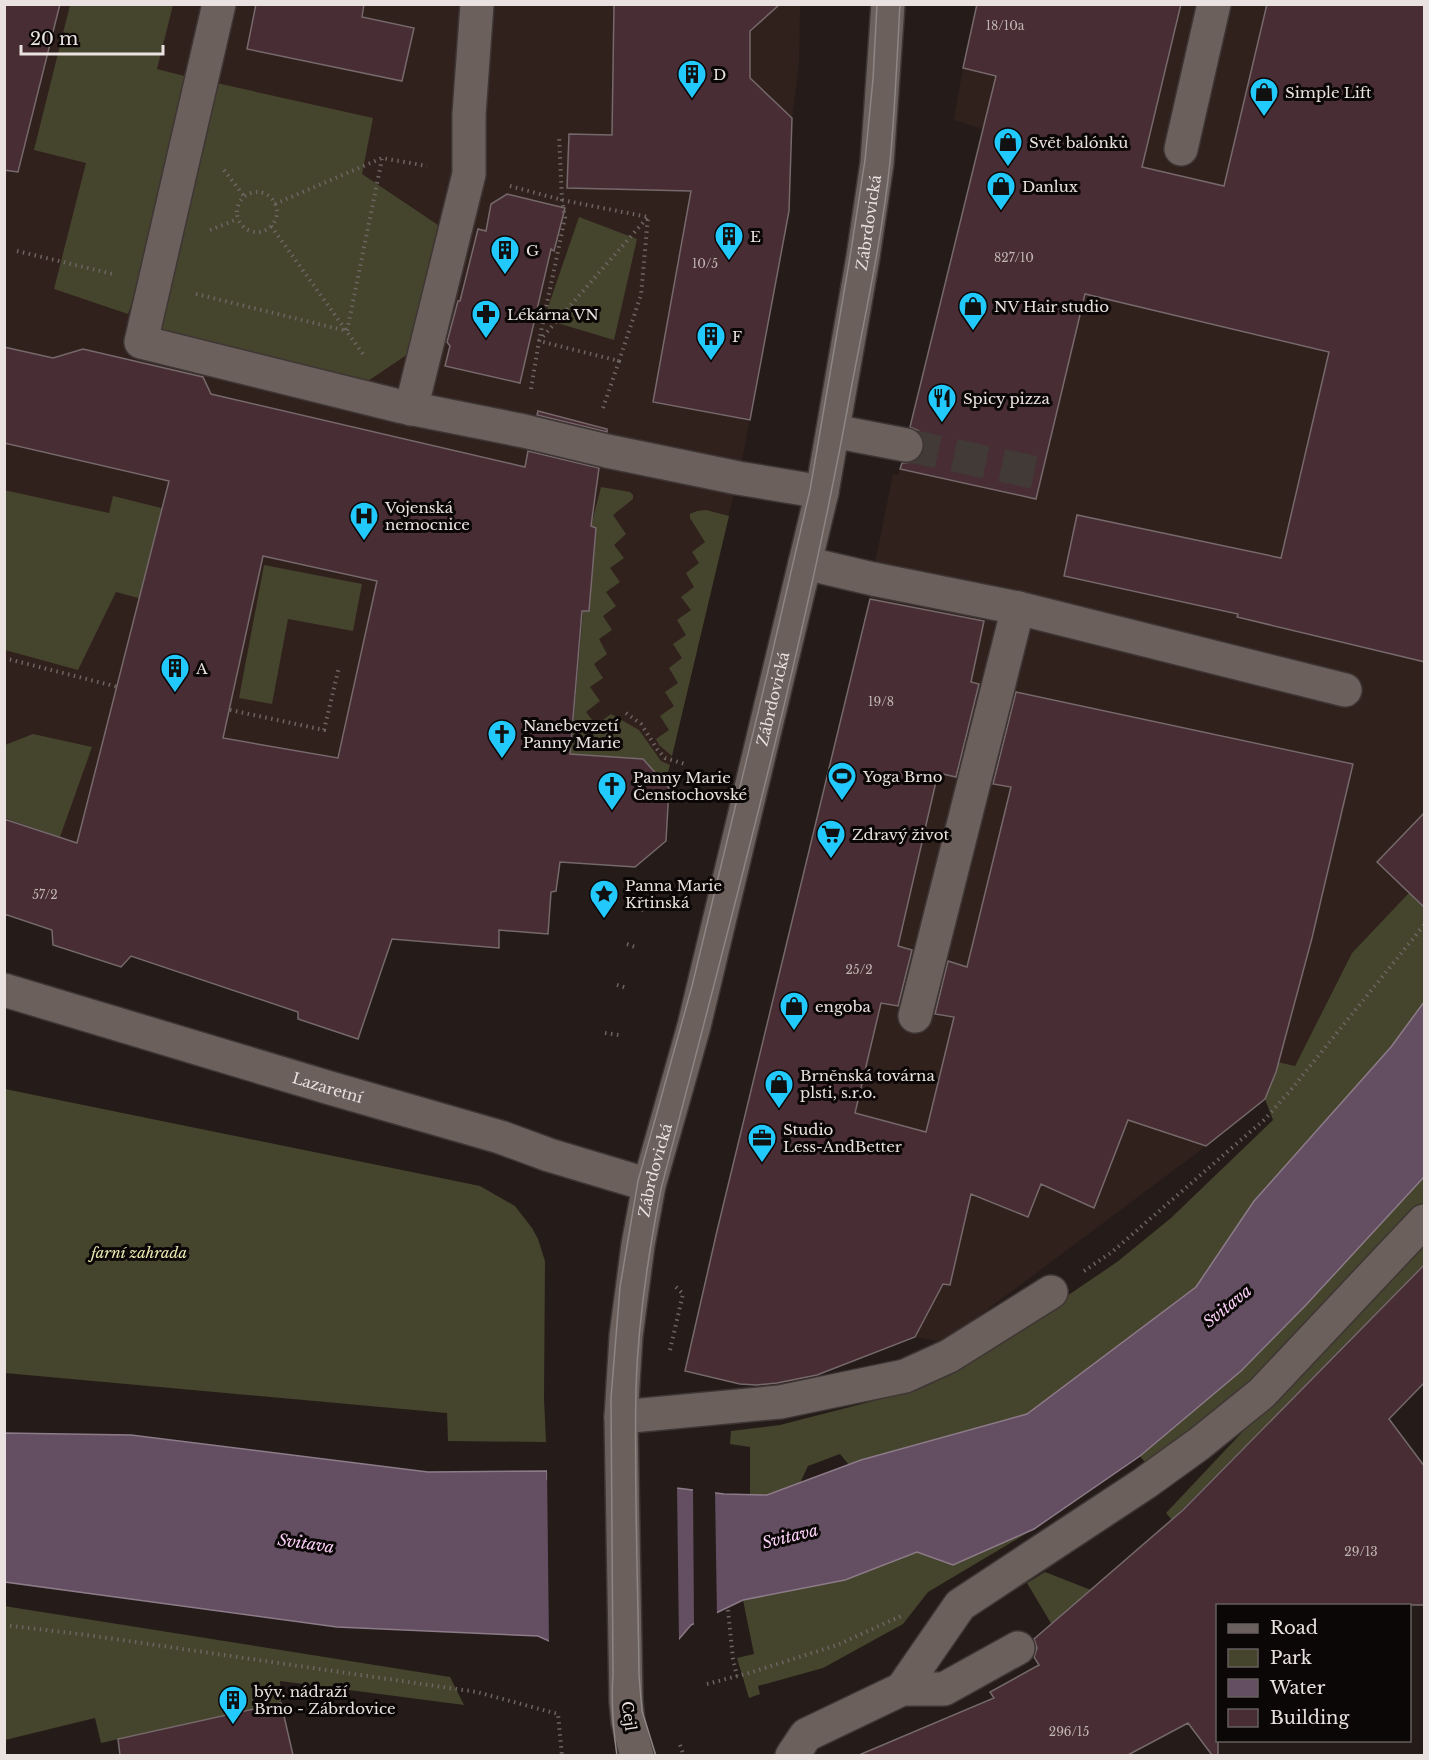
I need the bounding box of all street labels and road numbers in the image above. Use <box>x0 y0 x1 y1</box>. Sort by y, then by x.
street label: Zábrdovická <box>851 173 885 272</box>
street label: Zábrdovická <box>752 649 793 748</box>
street label: Lazaretní <box>290 1068 366 1107</box>
street label: Zábrdovická <box>634 1120 676 1219</box>
street label: Cejl <box>618 1700 641 1732</box>

